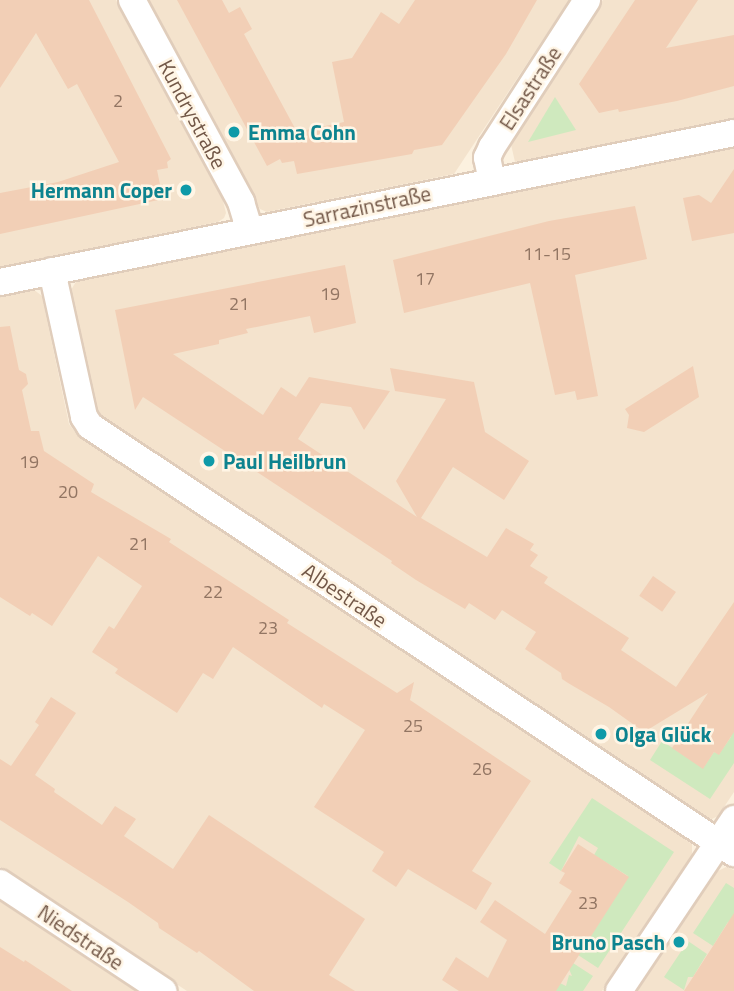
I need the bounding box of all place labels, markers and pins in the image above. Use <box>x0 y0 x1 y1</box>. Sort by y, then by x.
place label: Emma Cohn <box>248 119 356 145</box>
marker: Emma Cohn <box>226 124 242 140</box>
place label: Hermann Coper <box>31 177 172 203</box>
marker: Hermann Coper <box>178 182 194 198</box>
place label: Paul Heilbrun <box>223 448 346 474</box>
marker: Paul Heilbrun <box>201 453 217 469</box>
place label: Olga Glück <box>615 721 711 747</box>
marker: Olga Glück <box>593 726 609 742</box>
place label: Bruno Pasch <box>551 929 665 955</box>
marker: Bruno Pasch <box>671 934 687 950</box>

